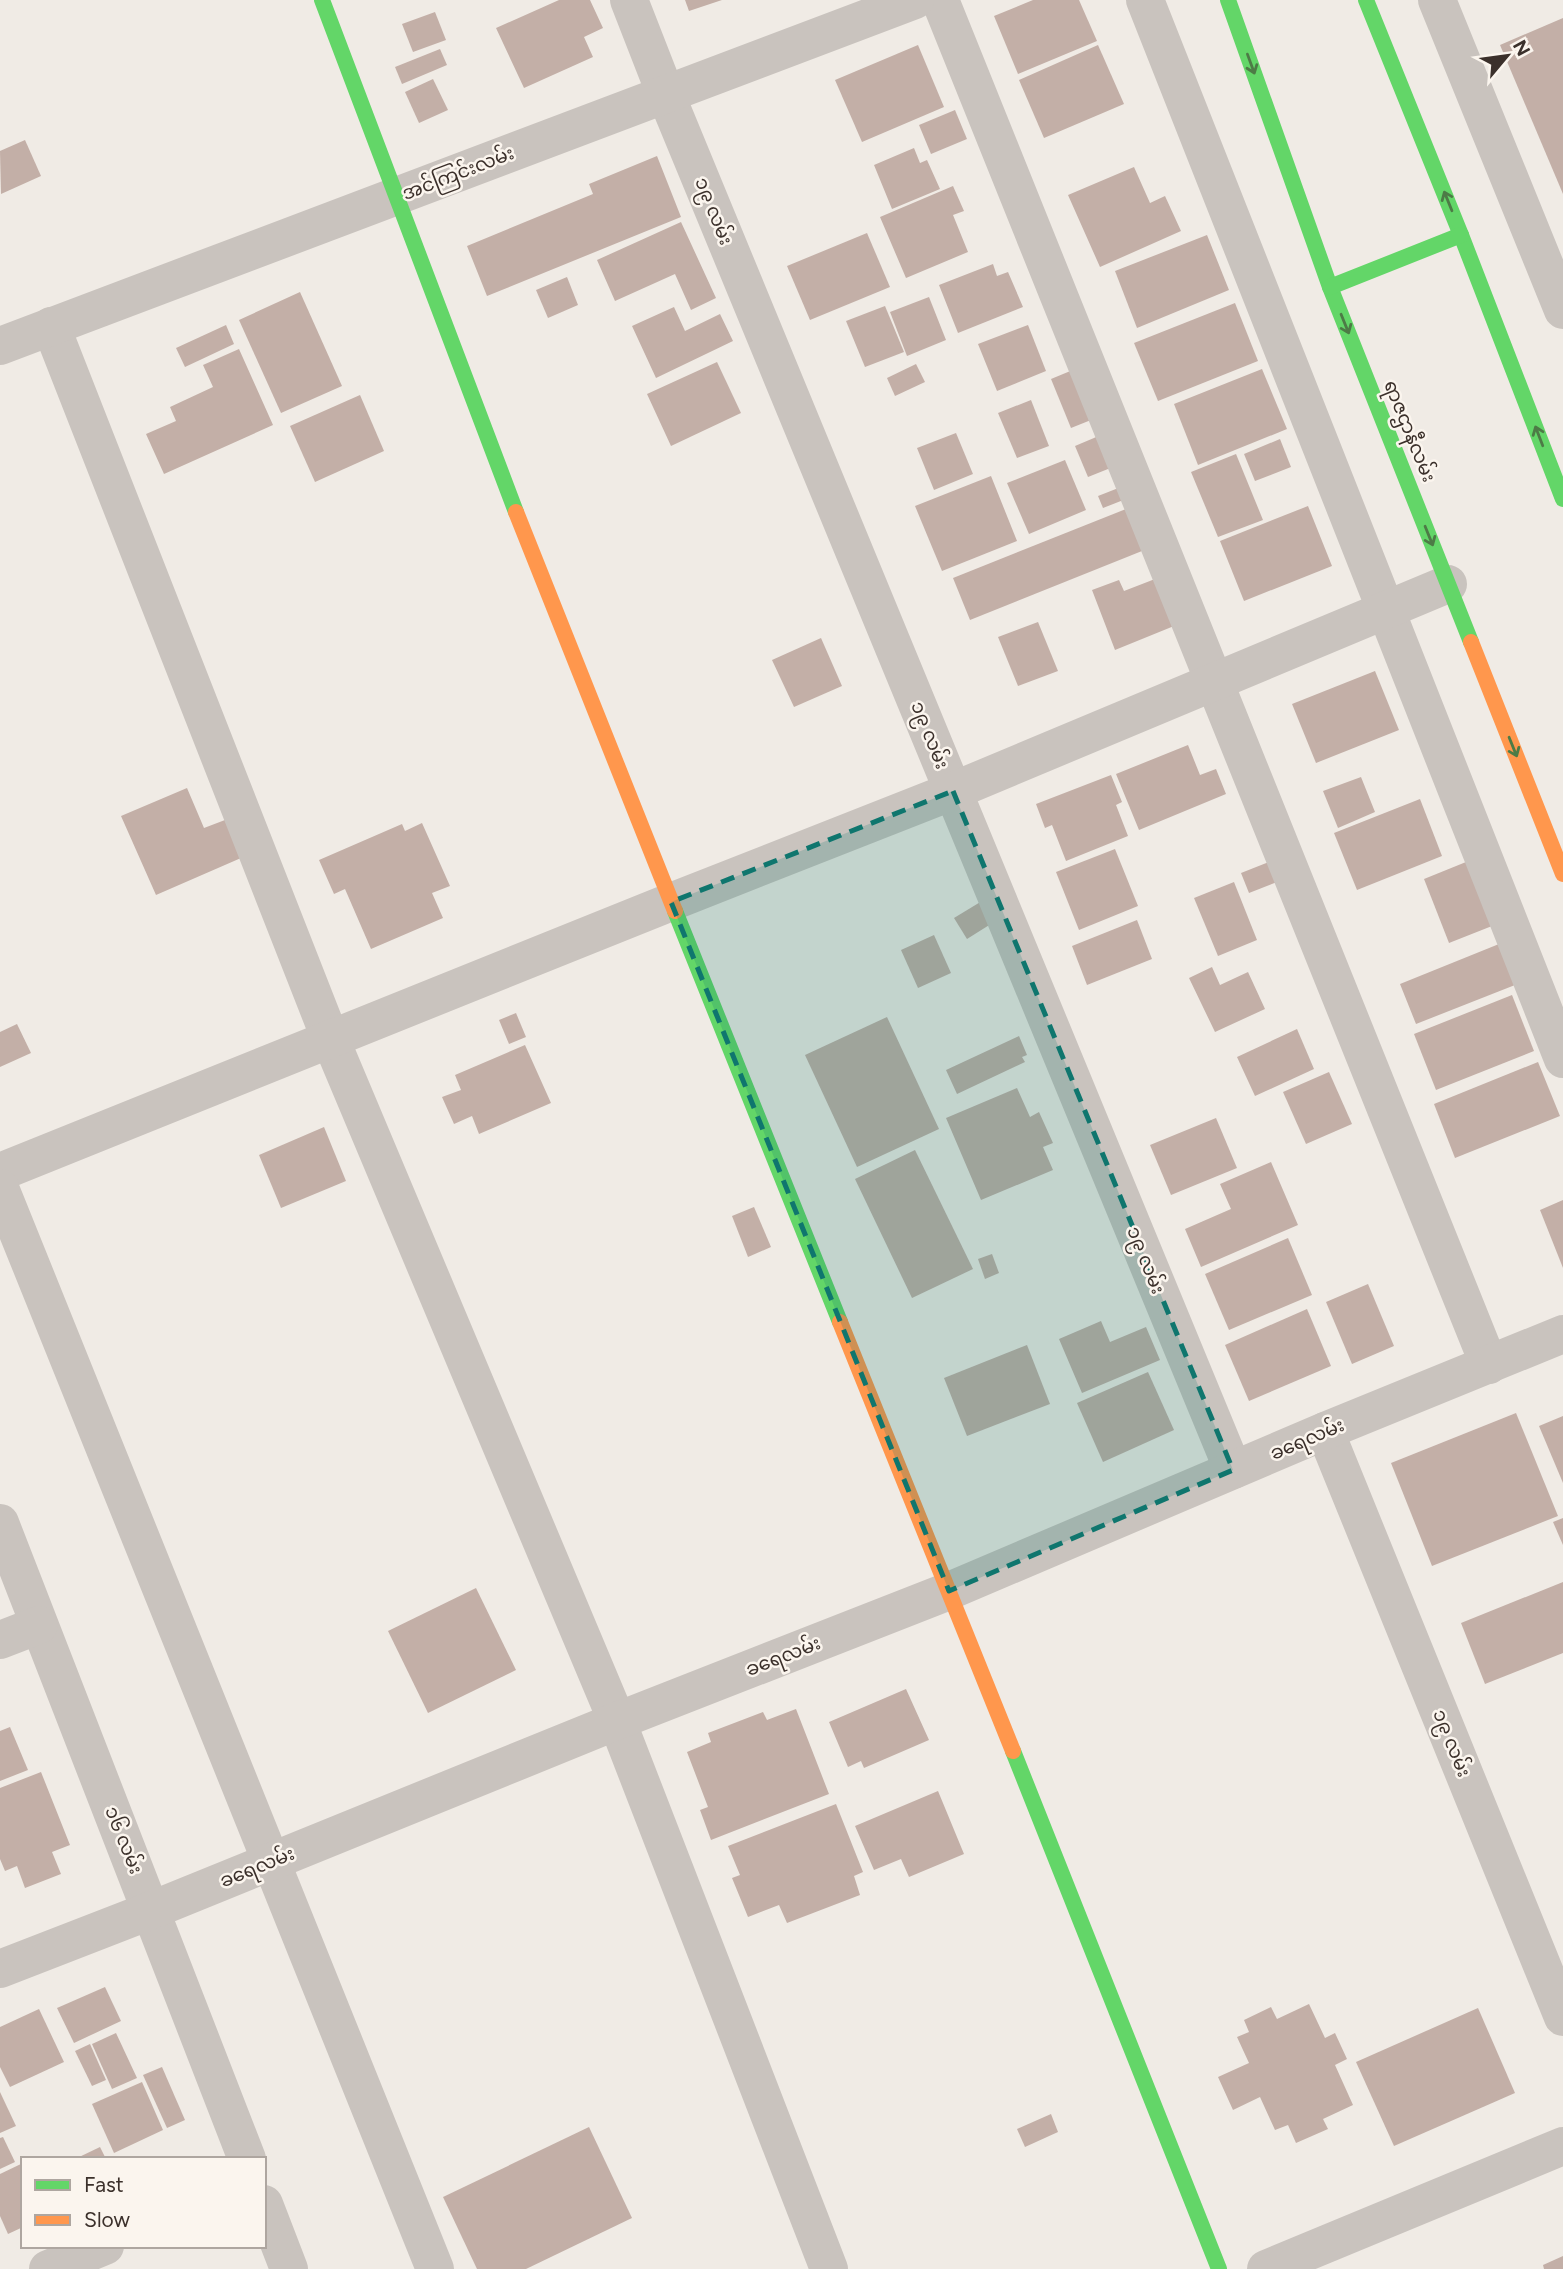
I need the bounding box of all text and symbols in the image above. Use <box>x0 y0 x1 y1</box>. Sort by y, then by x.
north arrow <box>1472 21 1542 91</box>
text: N <box>1508 36 1535 60</box>
one-way arrow <box>1246 53 1258 75</box>
street label: အင်ကြင်းလမ်း <box>398 138 519 209</box>
street label: ၁၉ လမ်း <box>686 173 741 250</box>
one-way arrow <box>1440 190 1453 212</box>
one-way arrow <box>1339 313 1352 335</box>
street label: ရာဇဌာနီလမ်း <box>1375 376 1444 487</box>
one-way arrow <box>1531 425 1544 447</box>
one-way arrow <box>1423 524 1436 546</box>
street label: ၁၉ လမ်း <box>902 697 957 774</box>
one-way arrow <box>1507 736 1520 758</box>
street label: ၁၉ လမ်း <box>1118 1222 1173 1299</box>
street label: ခရေလမ်း <box>1265 1410 1349 1469</box>
street label: ခရေလမ်း <box>741 1628 825 1685</box>
street label: ၁၉ လမ်း <box>1424 1705 1479 1782</box>
street label: ၁၆ လမ်း <box>100 1802 151 1877</box>
street label: ခရေလမ်း <box>215 1839 299 1896</box>
legend <box>21 2157 266 2248</box>
text: Fast <box>84 2172 124 2197</box>
text: Slow <box>84 2207 130 2232</box>

